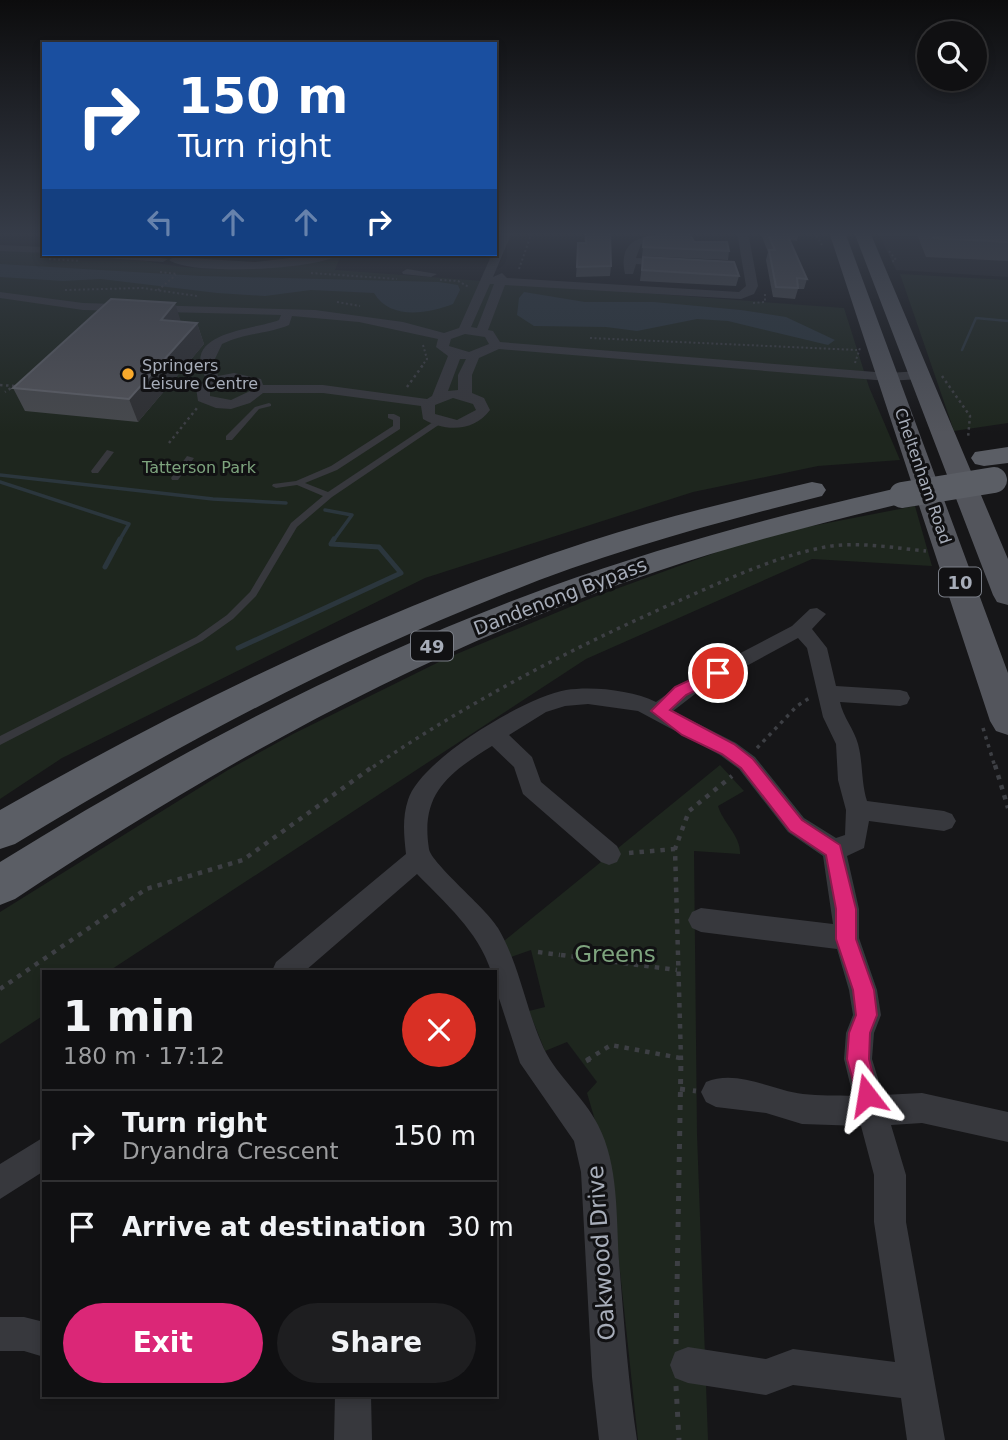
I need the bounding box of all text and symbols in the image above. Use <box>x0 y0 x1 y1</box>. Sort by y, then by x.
map controls <box>917 21 987 91</box>
button: search <box>917 21 987 91</box>
text: 150 m <box>178 68 348 125</box>
icon: right <box>63 70 154 161</box>
text: Turn right <box>178 127 331 165</box>
icon: left <box>141 203 179 241</box>
icon: ahead <box>214 203 252 241</box>
icon: ahead <box>287 203 325 241</box>
icon: right <box>360 203 398 241</box>
place label: Springers Leisure Centre <box>142 356 258 393</box>
marker: Springers Leisure Centre <box>120 366 136 382</box>
street label: Cheltenham Road <box>891 405 955 547</box>
park label: Tatterson Park <box>141 458 257 477</box>
street label: Dandenong Bypass <box>470 553 650 639</box>
road number: 10 <box>939 568 981 596</box>
road number: 49 <box>411 632 453 660</box>
pin <box>688 643 748 703</box>
icon: arrive <box>699 654 737 692</box>
park label: Greens <box>574 941 656 967</box>
text: 1 min <box>63 992 195 1041</box>
button: close <box>402 993 476 1067</box>
text: 180 m · 17:12 <box>63 1043 225 1069</box>
position arrow <box>830 1058 904 1132</box>
text: Turn right <box>122 1108 267 1138</box>
icon: right <box>63 1117 101 1155</box>
text: 150 m <box>393 1121 476 1151</box>
text: Dryandra Crescent <box>122 1138 338 1164</box>
street label: Oakwood Drive <box>582 1164 620 1342</box>
icon: arrive <box>63 1208 101 1246</box>
text: Arrive at destination <box>122 1212 426 1242</box>
text: 30 m <box>447 1212 514 1242</box>
button: Exit <box>63 1303 263 1383</box>
button: Share <box>277 1303 476 1383</box>

